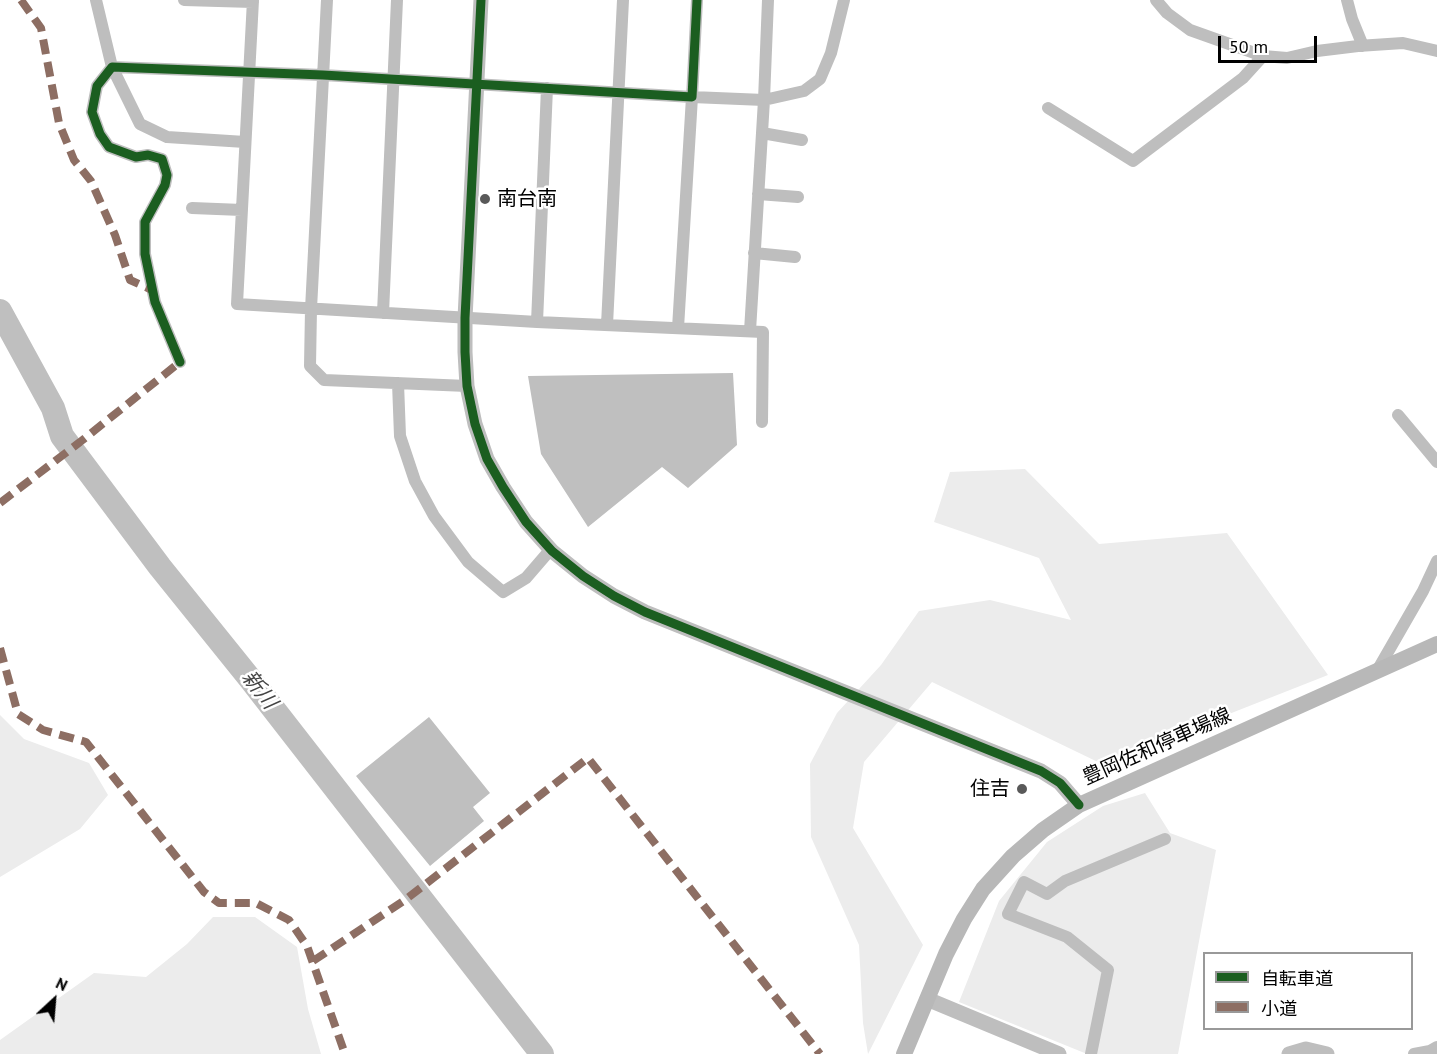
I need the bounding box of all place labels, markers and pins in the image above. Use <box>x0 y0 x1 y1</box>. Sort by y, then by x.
place label: 南台南 <box>497 187 557 211</box>
marker: 南台南 <box>478 192 492 206</box>
place label: 住吉 <box>970 777 1010 801</box>
marker: 住吉 <box>1015 782 1029 796</box>

